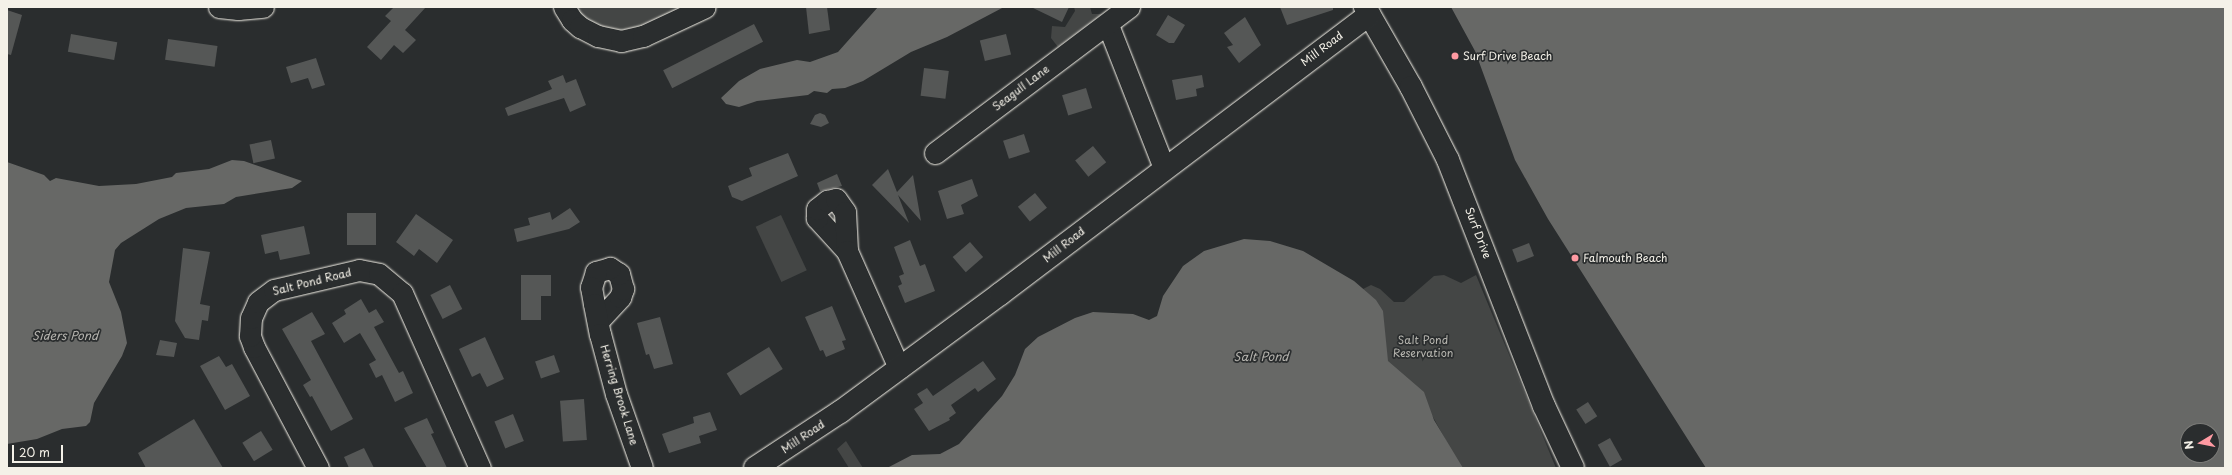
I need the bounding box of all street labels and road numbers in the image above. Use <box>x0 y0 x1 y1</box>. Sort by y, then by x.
street label: Mill Road <box>1298 29 1346 69</box>
street label: Seagull Lane <box>990 62 1052 114</box>
street label: Surf Drive <box>1462 205 1494 261</box>
street label: Mill Road <box>1040 224 1088 266</box>
street label: Salt Pond Road <box>271 266 353 298</box>
street label: Herring Brook Lane <box>597 343 641 447</box>
street label: Mill Road <box>779 418 827 456</box>

